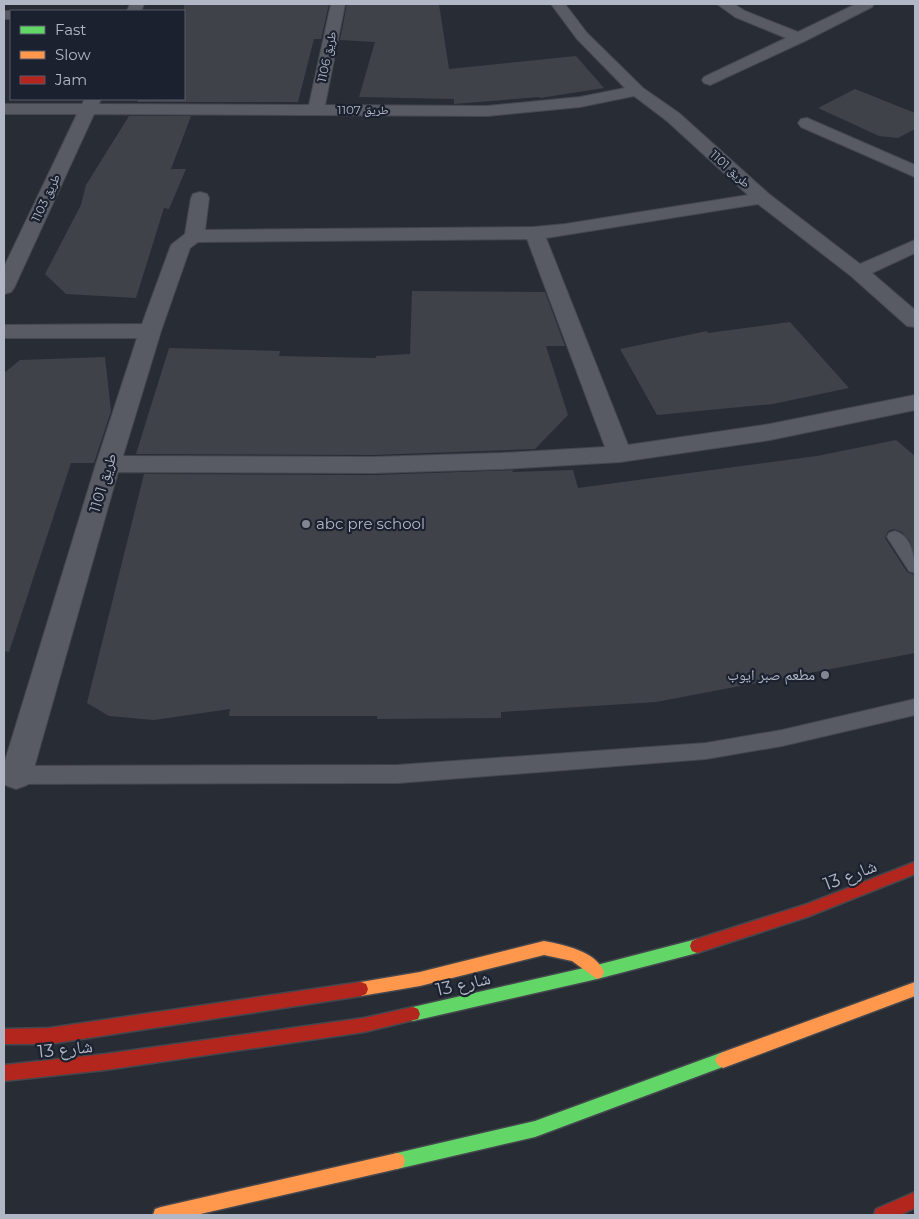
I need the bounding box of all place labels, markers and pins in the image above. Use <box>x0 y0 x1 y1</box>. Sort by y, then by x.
place label: abc pre school <box>316 514 425 533</box>
marker: abc pre school <box>300 518 312 530</box>
place label: مطعم صبر ايوب <box>727 665 815 685</box>
marker: مطعم صبر ايوب <box>819 669 831 681</box>

